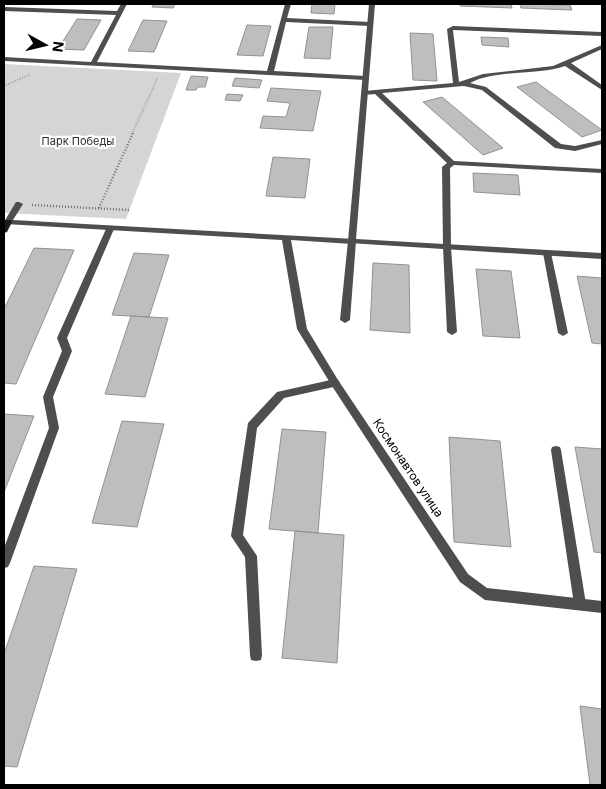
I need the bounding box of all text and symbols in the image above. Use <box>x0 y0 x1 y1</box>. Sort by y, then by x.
north arrow <box>20 20 70 70</box>
text: N <box>49 40 68 53</box>
park label: Парк Победы <box>42 134 114 148</box>
street label: Космонавтов улица <box>370 416 447 520</box>

